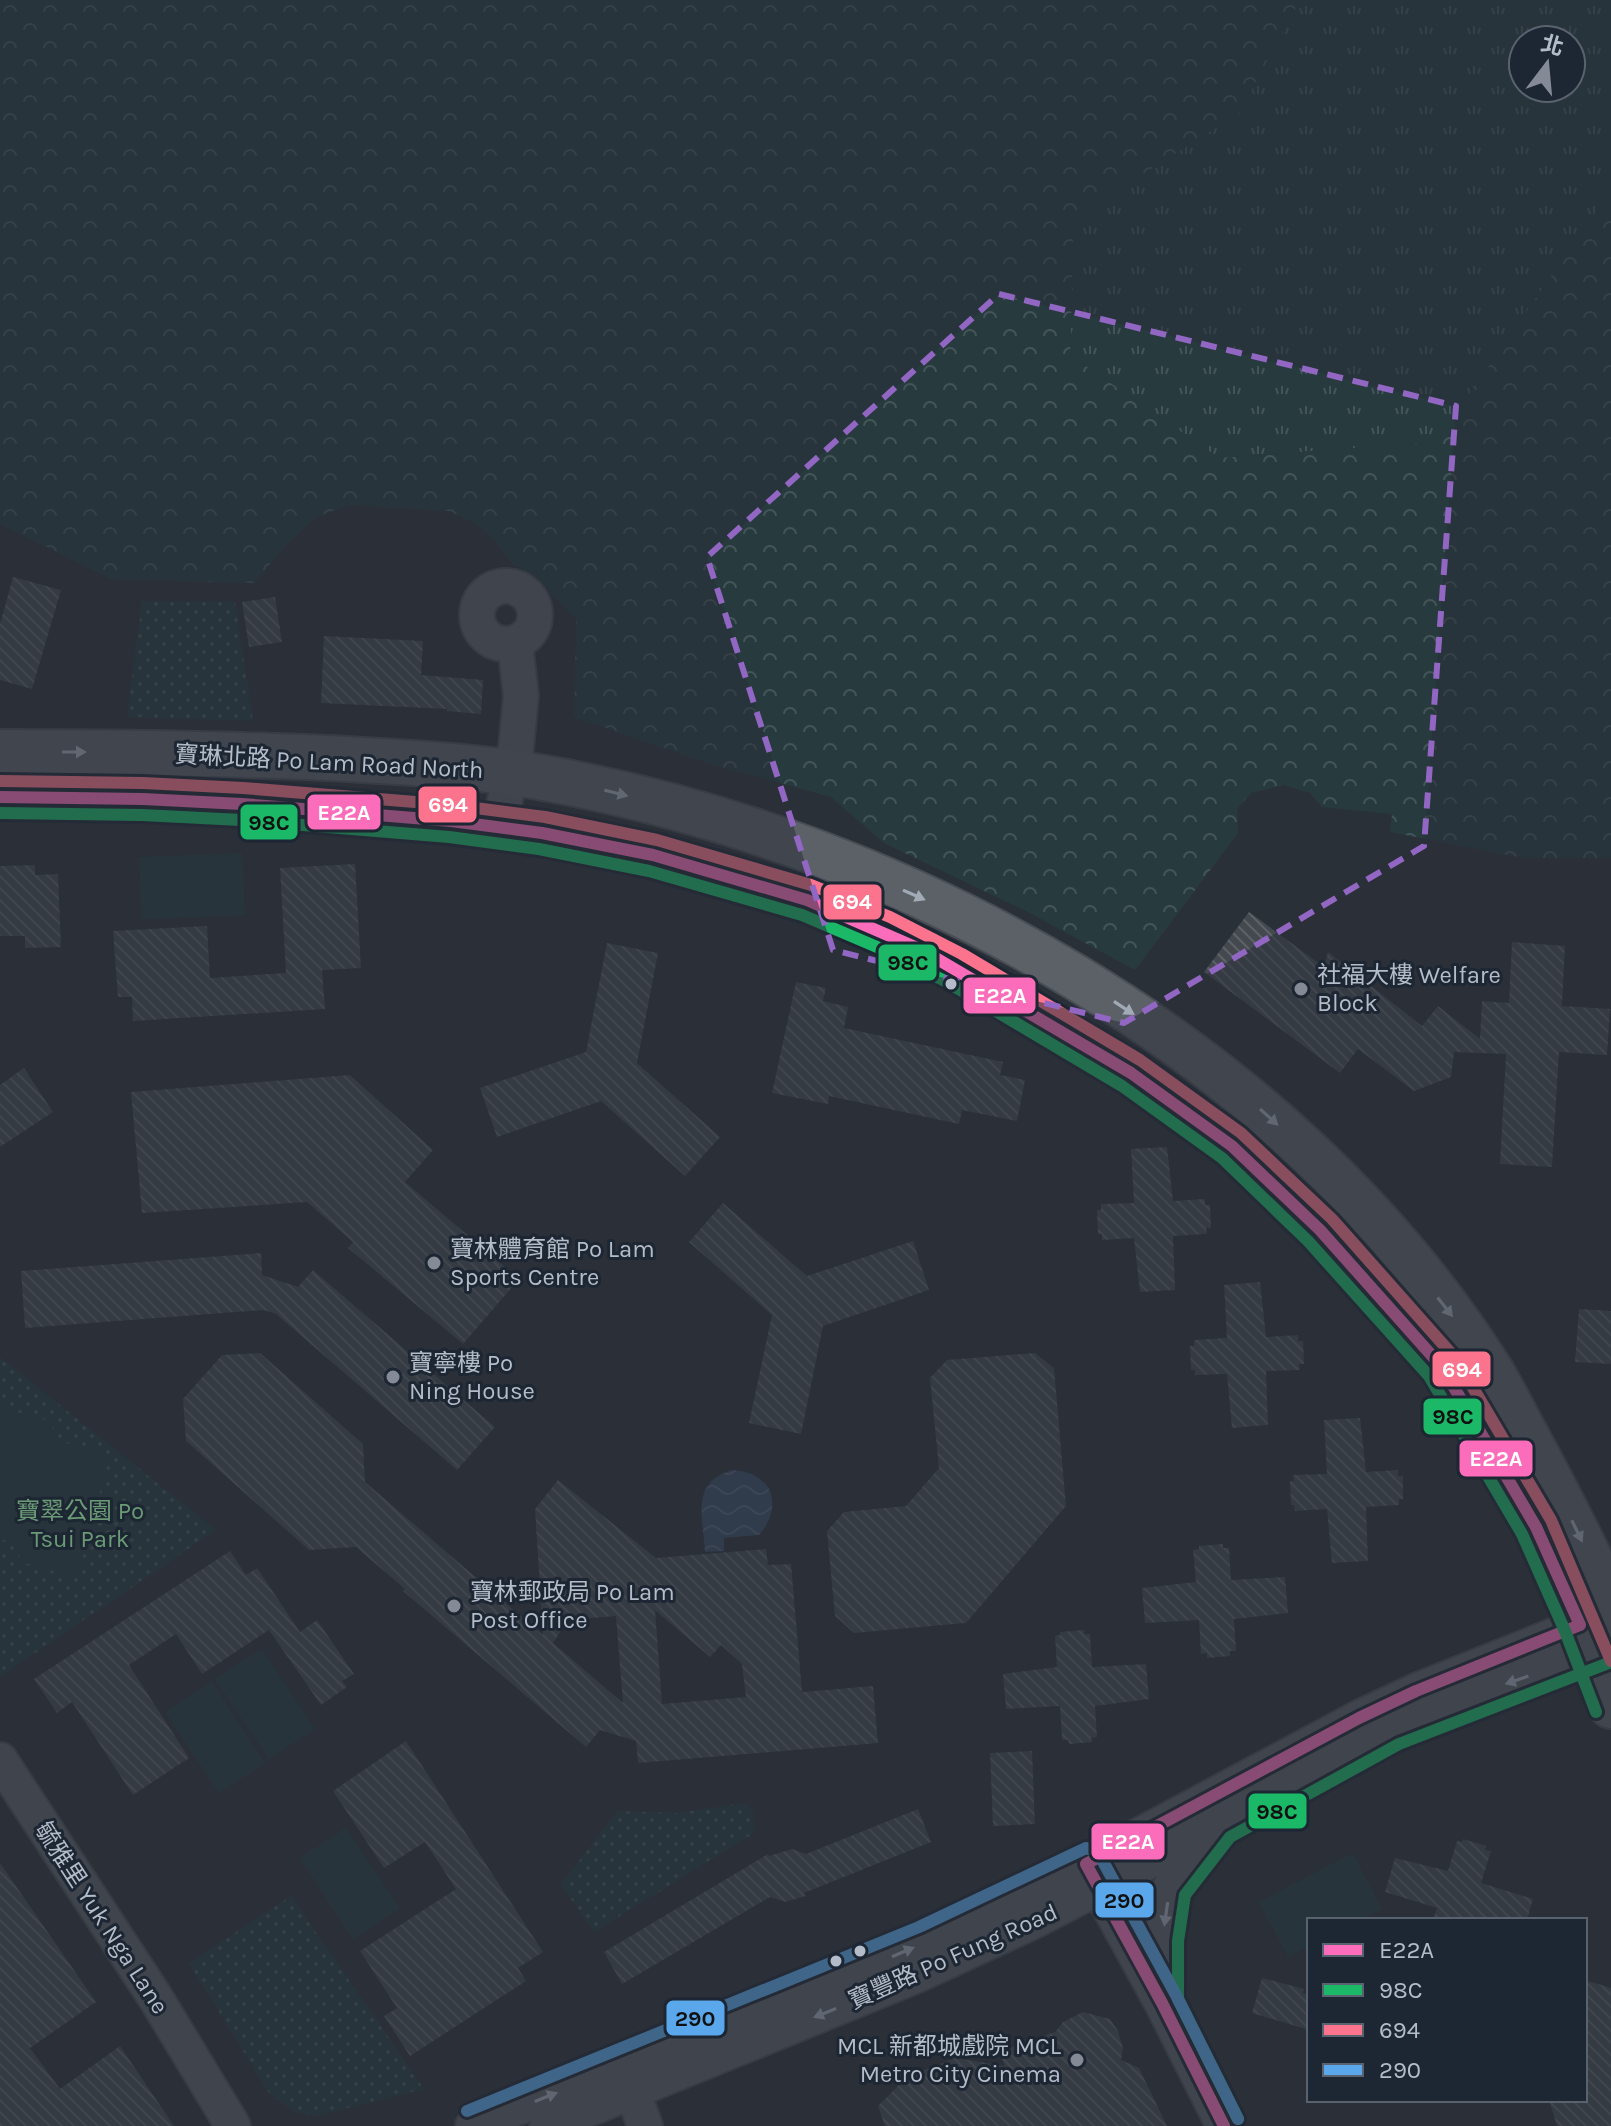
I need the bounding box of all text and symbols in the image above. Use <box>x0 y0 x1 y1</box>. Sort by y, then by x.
north arrow <box>1507 24 1587 104</box>
text: 北 <box>1538 30 1566 61</box>
street label: 寶琳北路 Po Lam Road North <box>174 740 484 784</box>
one-way arrow <box>62 746 87 758</box>
line badge: 694 <box>417 785 478 824</box>
one-way arrow <box>604 787 629 800</box>
text: 694 <box>428 792 468 818</box>
line badge: E22A <box>306 793 382 831</box>
text: E22A <box>317 800 371 826</box>
line badge: 98C <box>239 803 299 841</box>
text: 98C <box>248 810 290 836</box>
line badge: 694 <box>822 883 883 921</box>
one-way arrow <box>903 888 926 902</box>
text: 694 <box>832 889 872 915</box>
line badge: 98C <box>877 943 938 982</box>
text: 98C <box>887 950 929 976</box>
place label: 社福大樓 Welfare Block <box>1317 961 1501 1017</box>
unlabelled marker <box>943 976 959 992</box>
line badge: E22A <box>962 976 1037 1015</box>
marker: 社福大樓 Welfare Block <box>1292 980 1310 998</box>
text: E22A <box>973 983 1027 1009</box>
one-way arrow <box>1113 1000 1135 1015</box>
one-way arrow <box>1259 1108 1279 1126</box>
place label: 寶林體育館 Po Lam Sports Centre <box>450 1235 655 1291</box>
marker: 寶林體育館 Po Lam Sports Centre <box>425 1254 443 1272</box>
one-way arrow <box>1437 1297 1453 1317</box>
place label: 寶寧樓 Po Ning House <box>409 1349 535 1405</box>
line badge: 694 <box>1431 1350 1492 1388</box>
text: 694 <box>1442 1357 1482 1383</box>
marker: 寶寧樓 Po Ning House <box>384 1368 402 1386</box>
line badge: 98C <box>1422 1397 1483 1436</box>
text: 98C <box>1432 1404 1474 1430</box>
line badge: E22A <box>1458 1439 1534 1478</box>
text: E22A <box>1469 1446 1523 1472</box>
park label: 寶翠公園 Po Tsui Park <box>16 1497 144 1553</box>
one-way arrow <box>1570 1520 1584 1543</box>
place label: 寶林郵政局 Po Lam Post Office <box>470 1578 675 1634</box>
marker: 寶林郵政局 Po Lam Post Office <box>445 1597 463 1615</box>
one-way arrow <box>1505 1674 1529 1686</box>
line badge: 98C <box>1247 1792 1308 1830</box>
text: 98C <box>1256 1799 1298 1825</box>
street label: 毓雅里 Yuk Nga Lane <box>29 1817 175 2019</box>
line badge: E22A <box>1090 1822 1166 1861</box>
text: E22A <box>1101 1829 1155 1855</box>
line badge: 290 <box>1094 1881 1155 1919</box>
text: 290 <box>1104 1888 1144 1914</box>
street label: 寶豐路 Po Fung Road <box>844 1897 1062 2015</box>
one-way arrow <box>1159 1901 1172 1926</box>
legend <box>1307 1918 1587 2102</box>
text: E22A <box>1379 1936 1434 1964</box>
unlabelled marker <box>852 1943 868 1959</box>
one-way arrow <box>891 1946 915 1959</box>
unlabelled marker <box>828 1953 844 1969</box>
text: 98C <box>1379 1976 1422 2004</box>
line badge: 290 <box>665 1999 726 2037</box>
text: 290 <box>675 2006 715 2032</box>
one-way arrow <box>813 2007 837 2020</box>
text: 694 <box>1379 2016 1420 2044</box>
place label: MCL 新都城戲院 MCL Metro City Cinema <box>837 2032 1062 2088</box>
marker: MCL 新都城戲院 MCL Metro City Cinema <box>1068 2051 1086 2069</box>
text: 290 <box>1379 2056 1421 2084</box>
one-way arrow <box>534 2090 558 2103</box>

